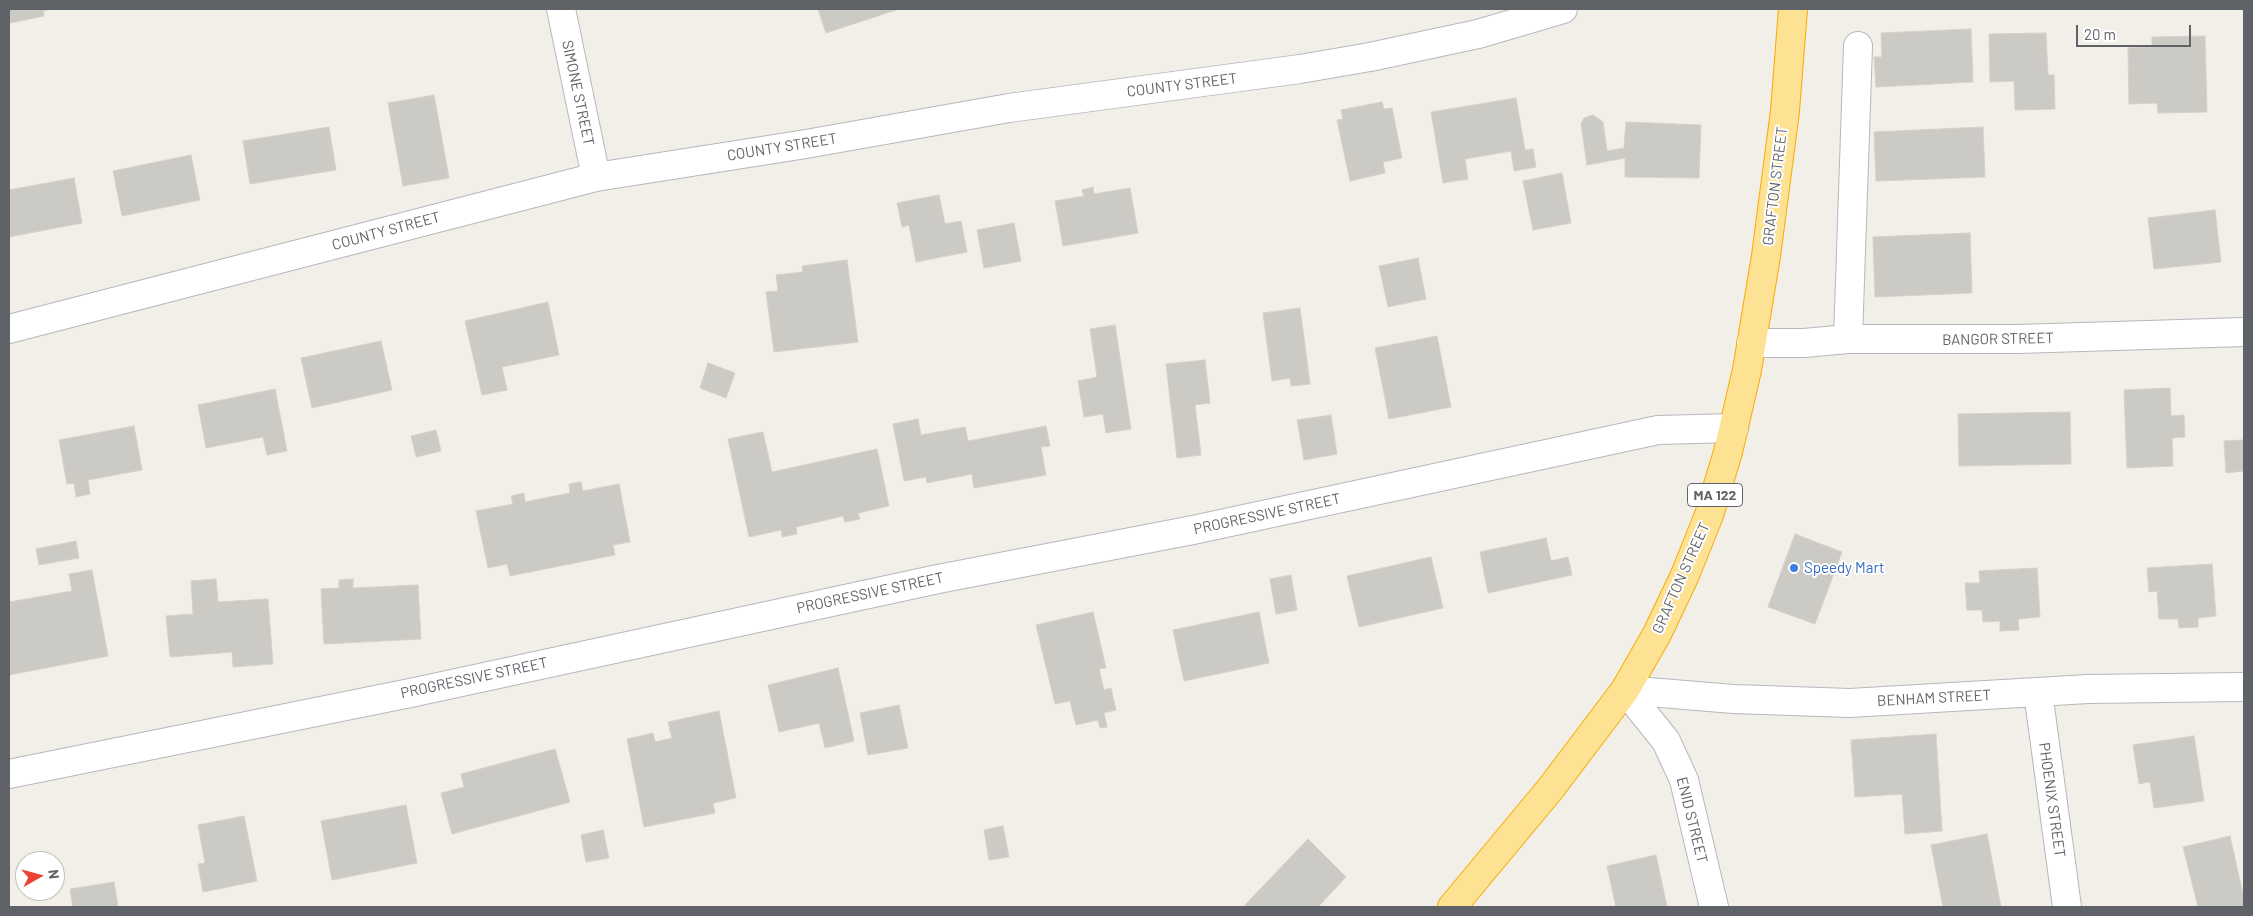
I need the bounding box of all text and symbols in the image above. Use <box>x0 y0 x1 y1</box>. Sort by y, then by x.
scale bar <box>2078 15 2193 47</box>
text: 20 m <box>2084 25 2116 43</box>
street label: SIMONE STREET <box>558 39 598 147</box>
street label: COUNTY STREET <box>1126 69 1238 101</box>
street label: GRAFTON STREET <box>1759 126 1791 246</box>
street label: COUNTY STREET <box>726 129 838 165</box>
street label: COUNTY STREET <box>330 208 442 254</box>
street label: BANGOR STREET <box>1942 329 2054 349</box>
road number: MA 122 <box>1688 484 1742 506</box>
street label: PROGRESSIVE STREET <box>1192 490 1342 538</box>
street label: GRAFTON STREET <box>1648 520 1714 636</box>
place label: Speedy Mart <box>1804 559 1885 577</box>
marker: Speedy Mart <box>1788 562 1800 574</box>
street label: PROGRESSIVE STREET <box>795 569 945 617</box>
street label: PROGRESSIVE STREET <box>399 654 549 702</box>
street label: BENHAM STREET <box>1877 686 1991 710</box>
street label: PHOENIX STREET <box>2035 741 2069 859</box>
street label: ENID STREET <box>1673 775 1711 865</box>
north arrow <box>15 851 65 901</box>
text: N <box>45 869 63 880</box>

